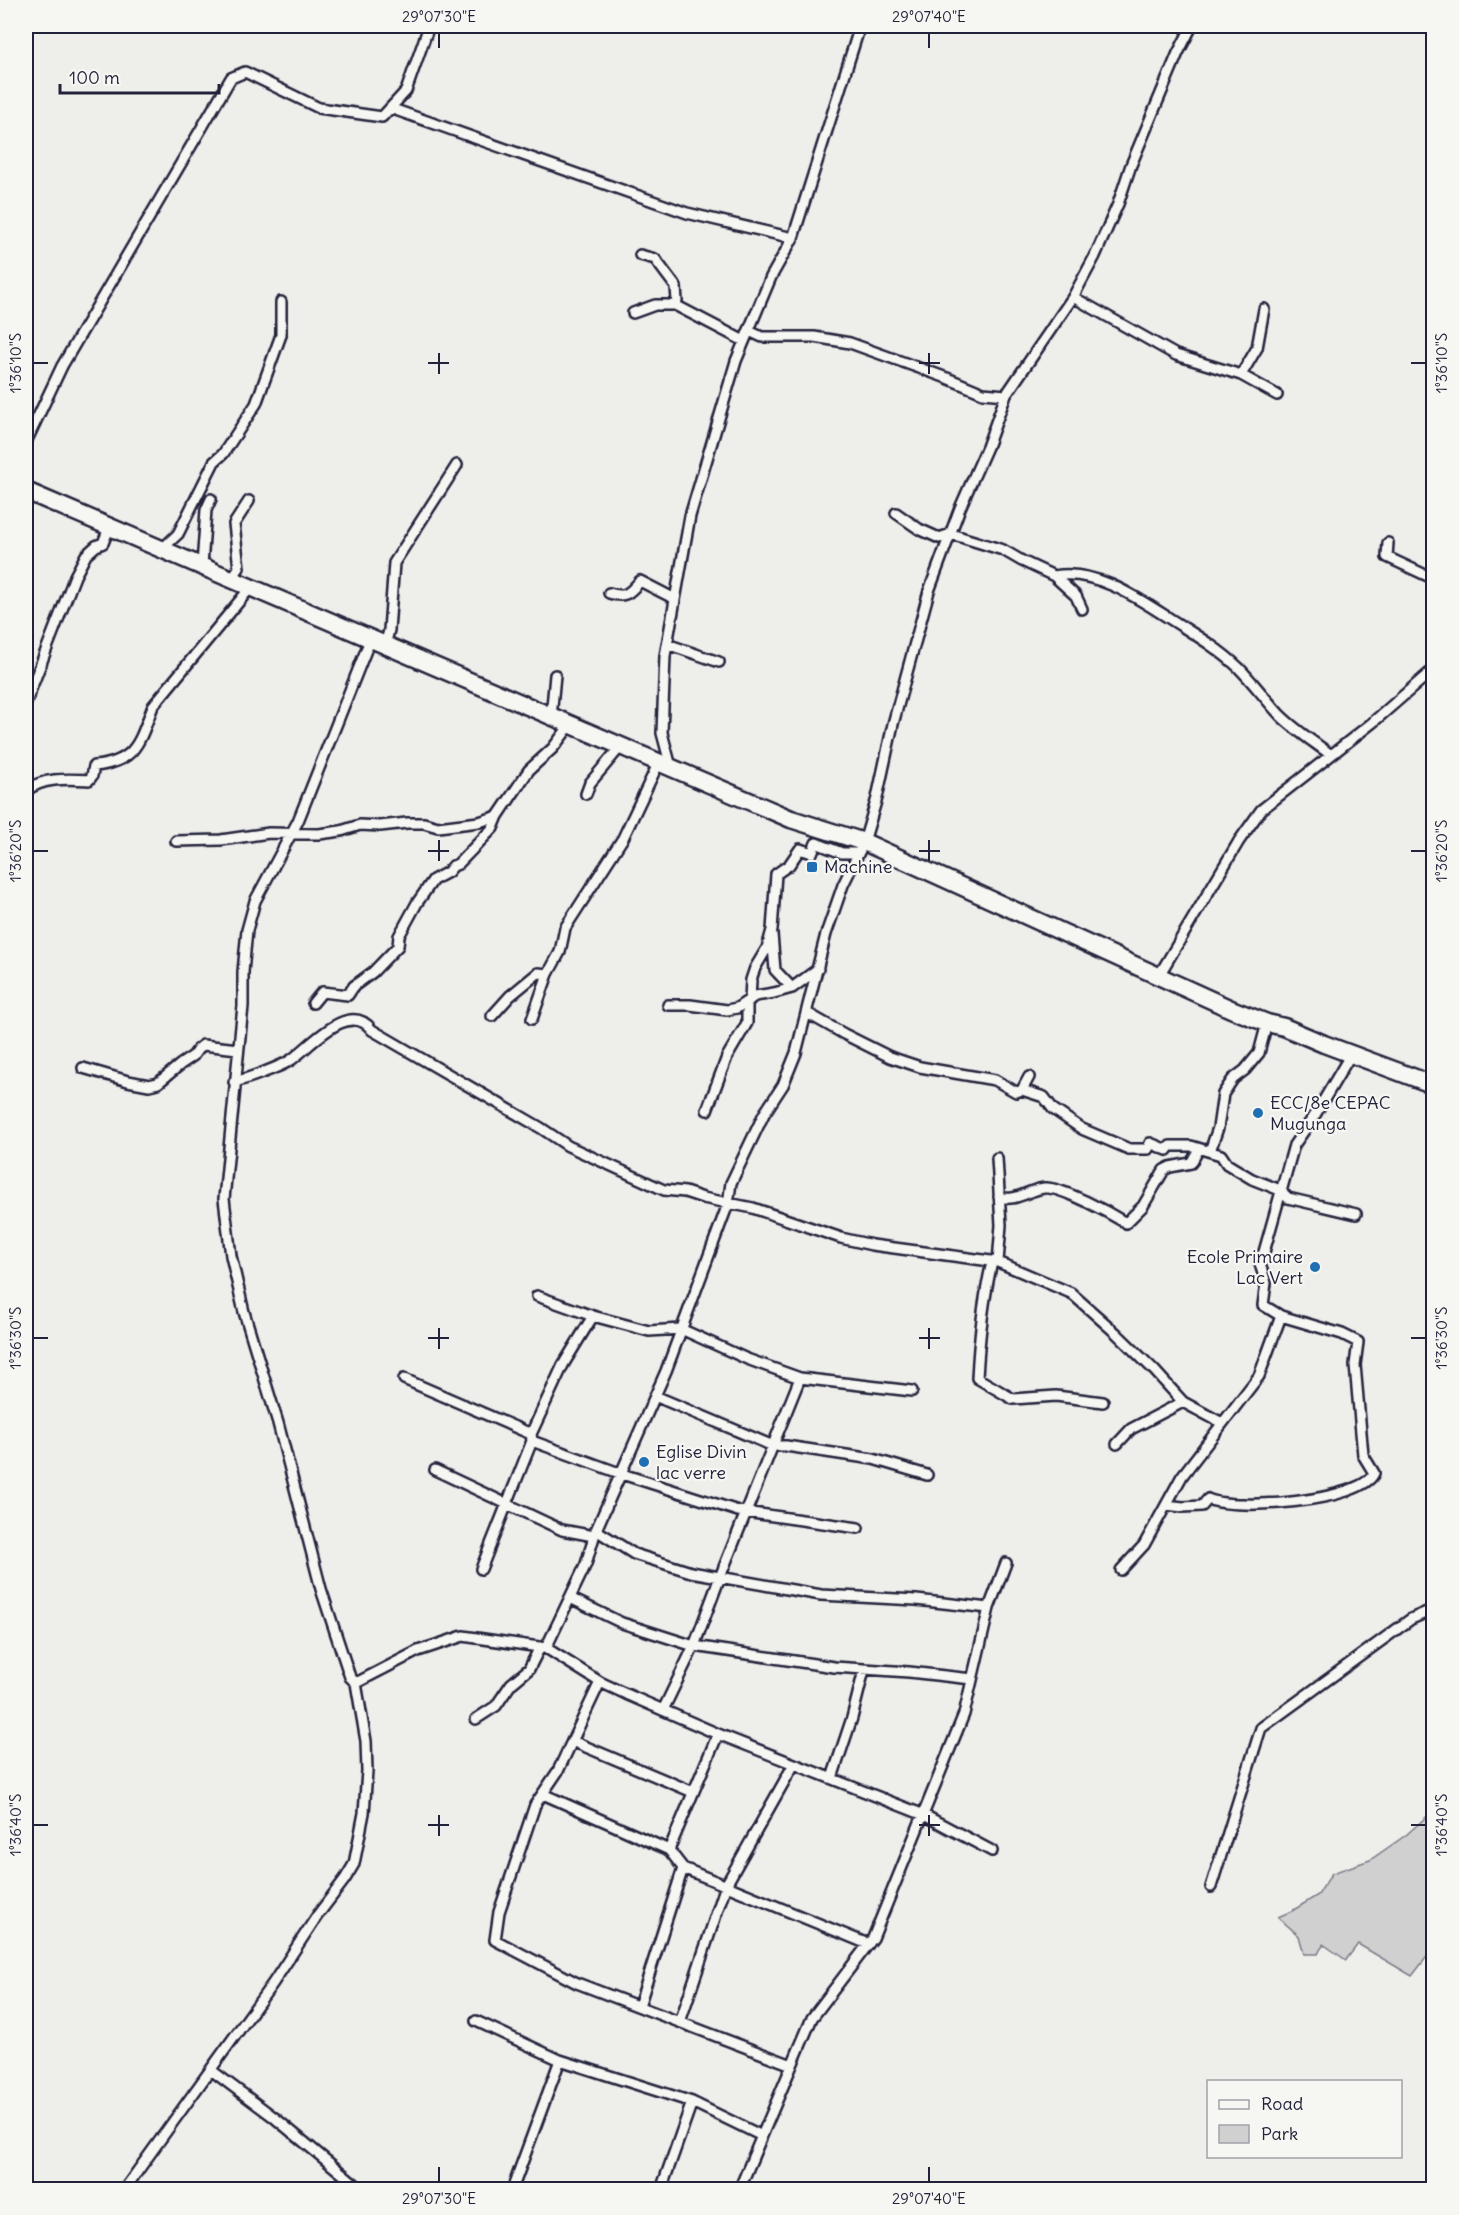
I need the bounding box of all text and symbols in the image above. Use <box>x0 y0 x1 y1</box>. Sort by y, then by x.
text: 29°07'30"E <box>402 7 476 26</box>
text: 29°07'40"E <box>892 7 966 26</box>
scale bar <box>60 57 219 95</box>
text: 100 m <box>69 66 120 89</box>
text: 1°36'10"S <box>6 333 25 393</box>
text: 1°36'10"S <box>1432 333 1451 393</box>
text: 1°36'20"S <box>6 820 25 882</box>
text: 1°36'20"S <box>1432 820 1451 882</box>
place label: Machine <box>824 855 892 878</box>
marker: Machine <box>805 860 819 874</box>
place label: ECC/8e CEPAC Mugunga <box>1270 1091 1391 1135</box>
marker: ECC/8e CEPAC Mugunga <box>1251 1106 1265 1120</box>
place label: Ecole Primaire Lac Vert <box>1187 1245 1303 1289</box>
marker: Ecole Primaire Lac Vert <box>1308 1260 1322 1274</box>
text: 1°36'30"S <box>6 1307 25 1369</box>
text: 1°36'30"S <box>1432 1307 1451 1369</box>
place label: Eglise Divin lac verre <box>656 1440 747 1484</box>
marker: Eglise Divin lac verre <box>637 1455 651 1469</box>
text: 1°36'40"S <box>6 1794 25 1856</box>
text: 1°36'40"S <box>1432 1794 1451 1856</box>
legend <box>1207 2080 1402 2158</box>
text: Road <box>1261 2092 1304 2115</box>
text: Park <box>1261 2122 1298 2145</box>
text: 29°07'30"E <box>402 2189 476 2208</box>
text: 29°07'40"E <box>892 2189 966 2208</box>

